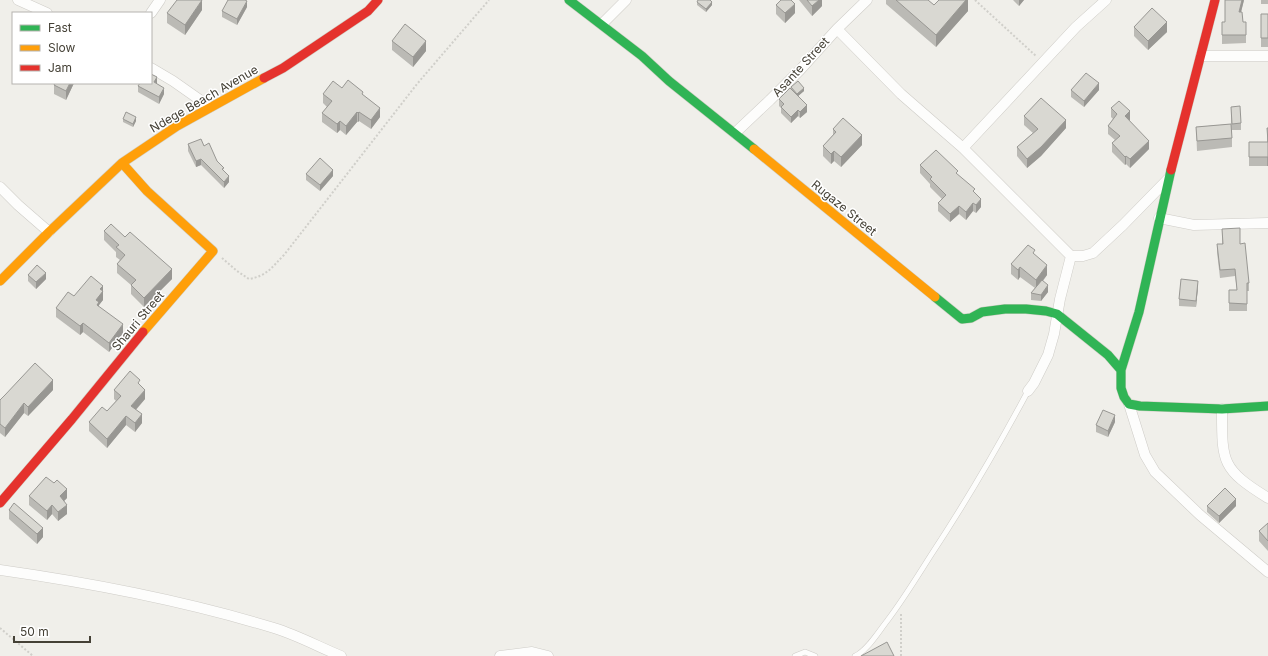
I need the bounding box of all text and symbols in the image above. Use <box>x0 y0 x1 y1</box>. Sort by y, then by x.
legend <box>12 12 152 84</box>
text: Fast <box>48 20 72 35</box>
street label: Asante Street <box>769 34 832 100</box>
text: Slow <box>48 40 76 55</box>
text: Jam <box>48 60 72 75</box>
street label: Ndege Beach Avenue <box>147 61 260 136</box>
street label: Rugaze Street <box>809 177 880 239</box>
street label: Shauri Street <box>108 288 167 354</box>
scale bar <box>14 618 90 644</box>
text: 50 m <box>20 624 49 639</box>

